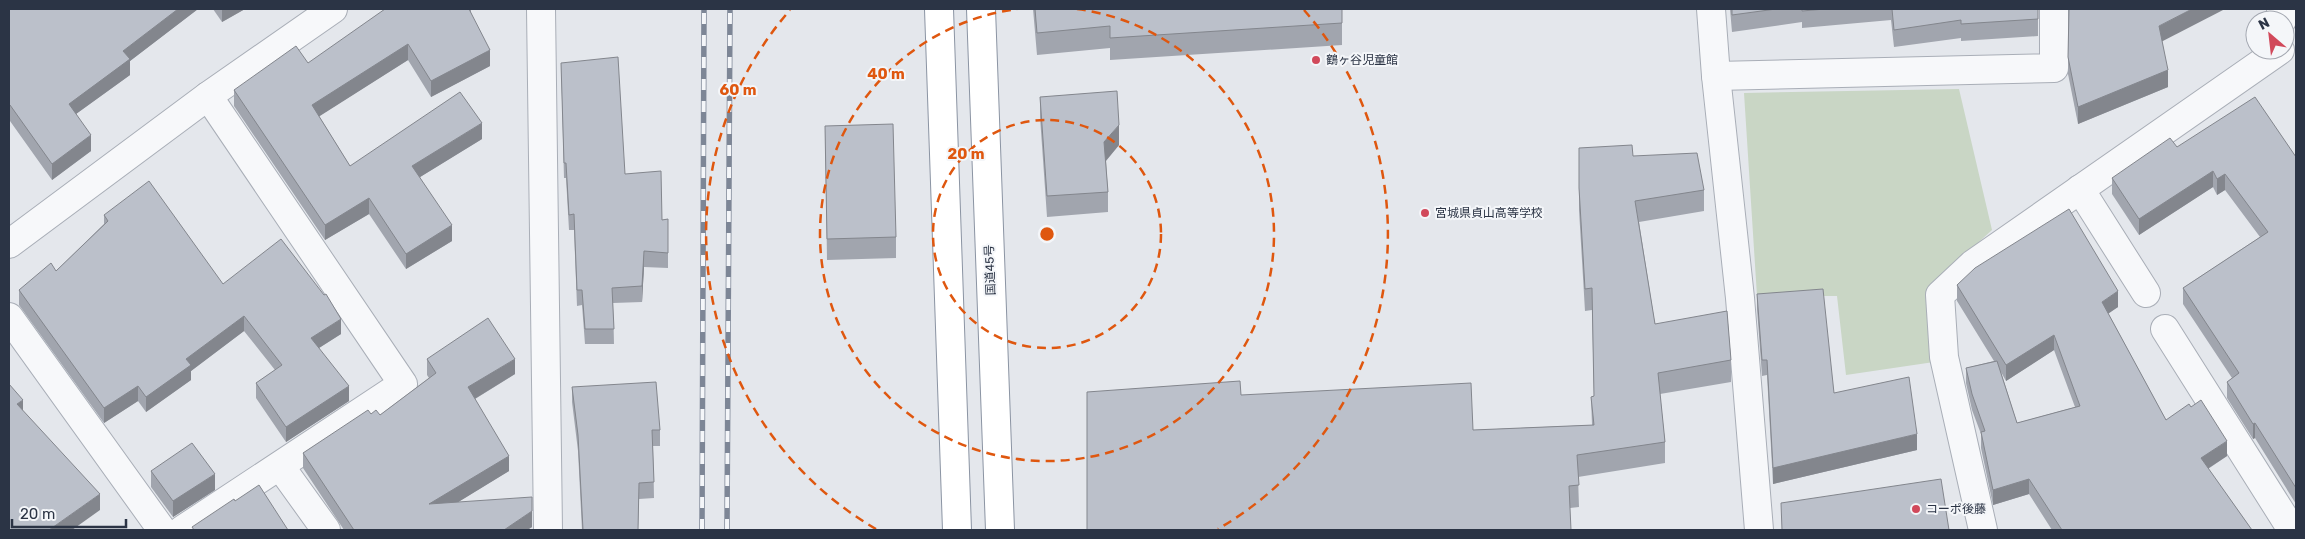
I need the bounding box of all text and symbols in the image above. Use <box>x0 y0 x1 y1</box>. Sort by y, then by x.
north arrow <box>2245 10 2295 60</box>
text: N <box>2256 14 2273 34</box>
place label: 鶴ヶ谷児童館 <box>1326 53 1398 67</box>
marker: 鶴ヶ谷児童館 <box>1310 54 1322 66</box>
text: 40 m <box>867 65 905 83</box>
text: 60 m <box>720 81 756 99</box>
text: 20 m <box>948 145 984 163</box>
place label: 宮城県貞山高等学校 <box>1435 206 1543 220</box>
marker: 宮城県貞山高等学校 <box>1419 207 1431 219</box>
centre of rings <box>1038 225 1056 243</box>
street label: 国道45号 <box>982 244 998 296</box>
scale bar <box>12 496 126 528</box>
place label: コーポ後藤 <box>1926 502 1986 516</box>
marker: コーポ後藤 <box>1910 503 1922 515</box>
text: 20 m <box>20 505 55 523</box>

